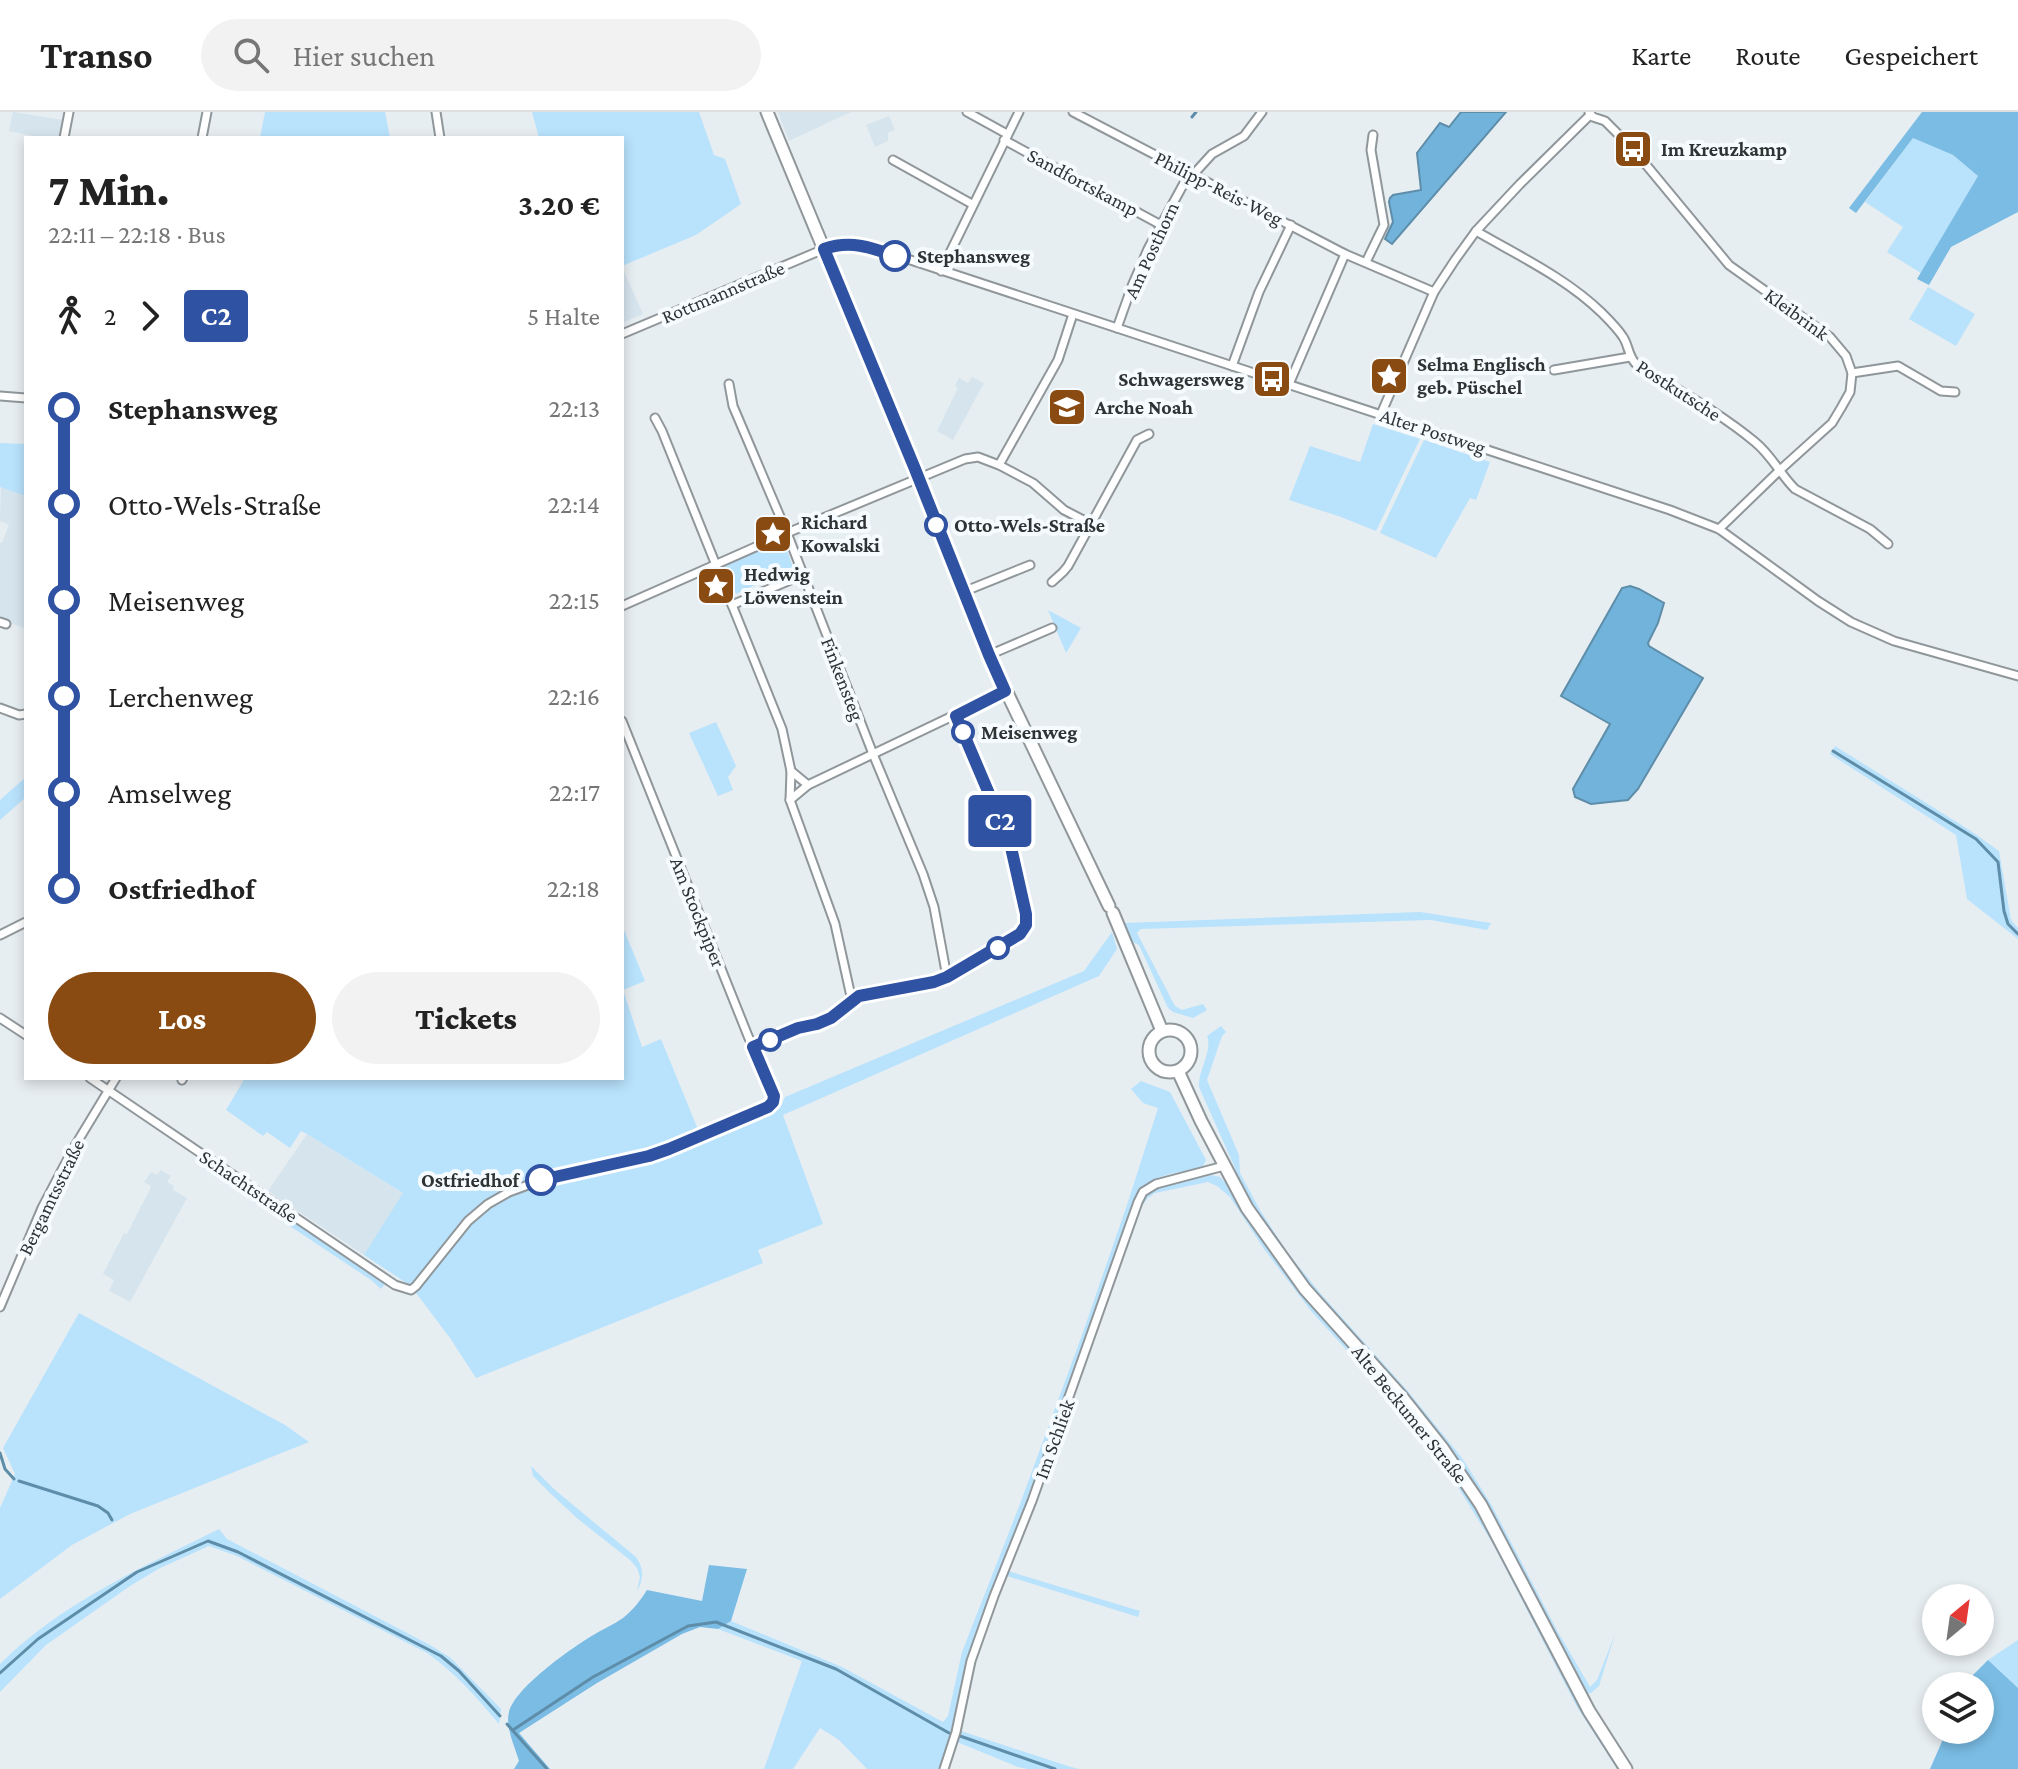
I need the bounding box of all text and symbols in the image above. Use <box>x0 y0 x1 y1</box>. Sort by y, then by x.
search box <box>201 19 761 91</box>
icon: search <box>229 33 273 77</box>
text: Transo <box>40 34 153 76</box>
text: Hier suchen <box>293 39 435 72</box>
text: Karte <box>1631 40 1691 71</box>
text: Route <box>1735 40 1801 71</box>
text: Gespeichert <box>1845 40 1978 71</box>
bus stop icon: Im Kreuzkamp <box>1612 128 1654 170</box>
place label: Im Kreuzkamp <box>1661 138 1787 160</box>
street label: Sandfortskamp <box>1023 144 1142 221</box>
street label: Philipp-Reis-Weg <box>1151 146 1287 231</box>
text: 7 Min. <box>48 166 169 214</box>
text: 3.20 € <box>518 188 600 221</box>
street label: Am Posthorn <box>1119 198 1183 302</box>
text: 22:11 – 22:18 · Bus <box>48 220 226 249</box>
marker: Stephansweg <box>880 241 910 271</box>
place label: Stephansweg <box>917 245 1030 267</box>
street label: Rottmannstraße <box>658 256 788 328</box>
street label: Kleibrink <box>1761 283 1834 345</box>
icon: walk <box>48 294 92 338</box>
icon: forward <box>128 294 172 338</box>
text: C2 <box>200 300 232 331</box>
text: 2 <box>104 302 116 331</box>
text: 5 Halte <box>527 302 600 331</box>
place label: Selma Englisch geb. Püschel <box>1417 353 1546 398</box>
place icon: Selma Englisch geb. Püschel <box>1368 355 1410 397</box>
street label: Postkutsche <box>1633 355 1725 426</box>
bus stop icon: Schwagersweg <box>1251 358 1293 400</box>
place label: Schwagersweg <box>1118 368 1244 390</box>
school or university icon: Arche Noah <box>1046 386 1088 428</box>
text: Stephansweg <box>108 392 278 425</box>
text: 22:13 <box>548 394 600 423</box>
place label: Arche Noah <box>1094 396 1193 418</box>
street label: Alter Postweg <box>1377 404 1489 459</box>
text: Otto-Wels-Straße <box>108 488 321 521</box>
text: 22:14 <box>547 490 600 519</box>
place label: Richard Kowalski <box>801 511 880 556</box>
place icon: Richard Kowalski <box>752 513 794 555</box>
marker: Otto-Wels-Straße <box>925 514 947 536</box>
place label: Otto-Wels-Straße <box>954 514 1105 536</box>
place label: Hedwig Löwenstein <box>744 563 844 608</box>
place icon: Hedwig Löwenstein <box>695 565 737 607</box>
text: Meisenweg <box>108 584 244 617</box>
text: 22:15 <box>549 586 600 615</box>
street label: Finkensteg <box>816 634 869 724</box>
text: Lerchenweg <box>108 680 253 713</box>
text: 22:16 <box>548 682 600 711</box>
marker: Meisenweg <box>952 721 974 743</box>
place label: Meisenweg <box>981 721 1077 743</box>
text: Amselweg <box>108 776 232 809</box>
text: 22:17 <box>549 778 600 807</box>
line badge: C2 <box>964 795 1036 847</box>
text: C2 <box>984 805 1016 836</box>
street label: Am Stockpiper <box>665 854 730 971</box>
text: Ostfriedhof <box>108 872 255 905</box>
text: 22:18 <box>547 874 600 903</box>
unlabelled marker <box>987 937 1009 959</box>
button: Los <box>48 972 316 1064</box>
button: Tickets <box>332 972 600 1064</box>
unlabelled marker <box>759 1029 781 1051</box>
street label: Bergamtsstraße <box>13 1135 90 1259</box>
street label: Schachtstraße <box>196 1145 302 1227</box>
marker: Ostfriedhof <box>526 1165 556 1195</box>
place label: Ostfriedhof <box>421 1169 521 1191</box>
street label: Alte Beckumer Straße <box>1348 1341 1473 1488</box>
street label: Im Schliek <box>1029 1396 1079 1482</box>
north arrow <box>1922 1584 1994 1656</box>
map controls <box>1922 1584 1994 1744</box>
button: layers <box>1922 1672 1994 1744</box>

